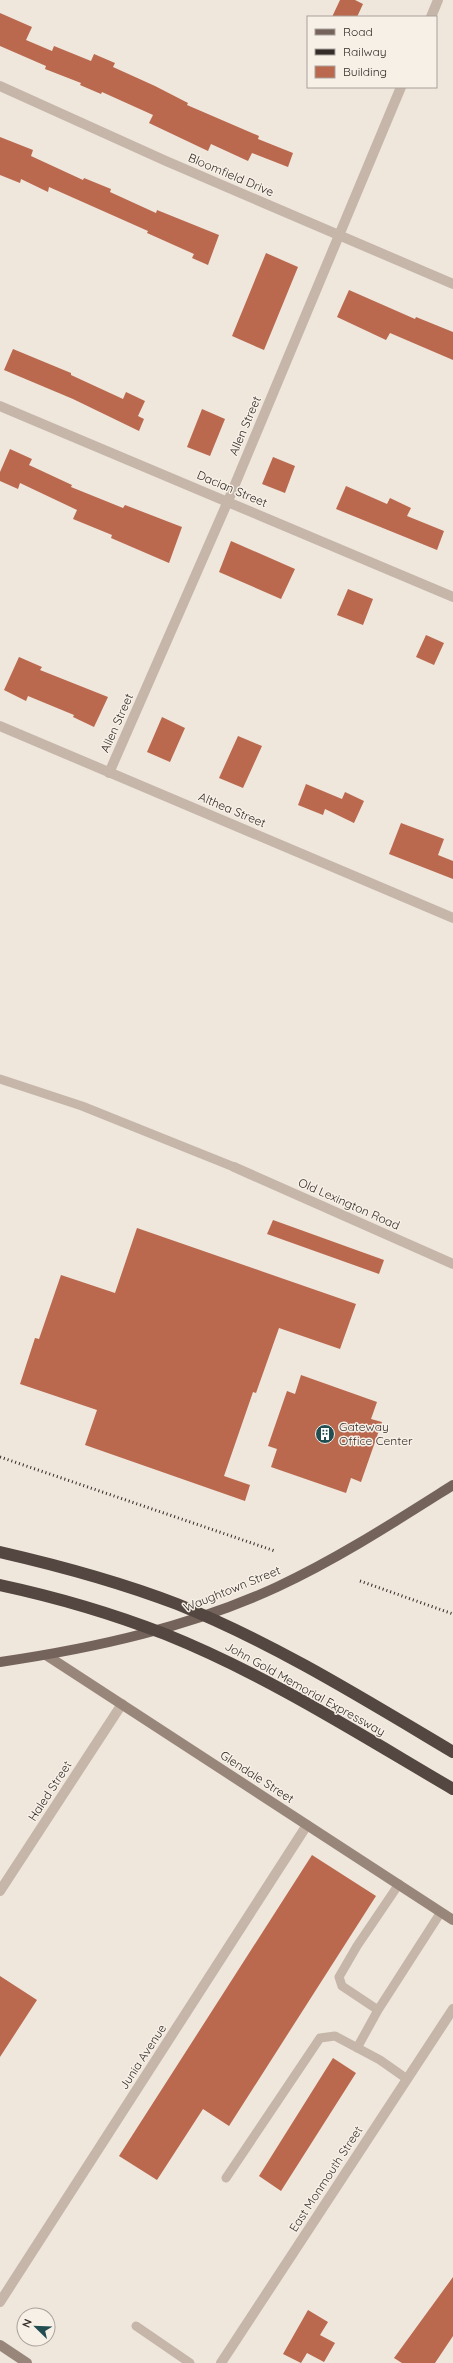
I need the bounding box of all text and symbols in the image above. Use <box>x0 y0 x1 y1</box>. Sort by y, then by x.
legend <box>307 16 437 88</box>
text: Road <box>343 24 373 39</box>
text: Railway <box>343 44 387 59</box>
text: Building <box>343 64 387 79</box>
street label: Bloomfield Drive <box>186 150 276 199</box>
street label: Allen Street <box>225 394 264 458</box>
street label: Dacian Street <box>195 467 270 510</box>
street label: Allen Street <box>97 691 136 755</box>
street label: Althea Street <box>196 789 268 830</box>
street label: Old Lexington Road <box>296 1174 402 1233</box>
place label: Gateway Office Center <box>339 1419 413 1448</box>
building icon: Gateway Office Center <box>314 1423 336 1445</box>
street label: Waughtown Street <box>181 1562 282 1615</box>
street label: John Gold Memorial Expressway <box>223 1638 388 1739</box>
street label: Glendale Street <box>218 1747 297 1806</box>
street label: Haled Street <box>25 1758 75 1824</box>
street label: Junia Avenue <box>116 2021 169 2092</box>
street label: East Monmouth Street <box>286 2123 365 2234</box>
north arrow <box>16 2307 56 2347</box>
text: N <box>19 2317 35 2330</box>

